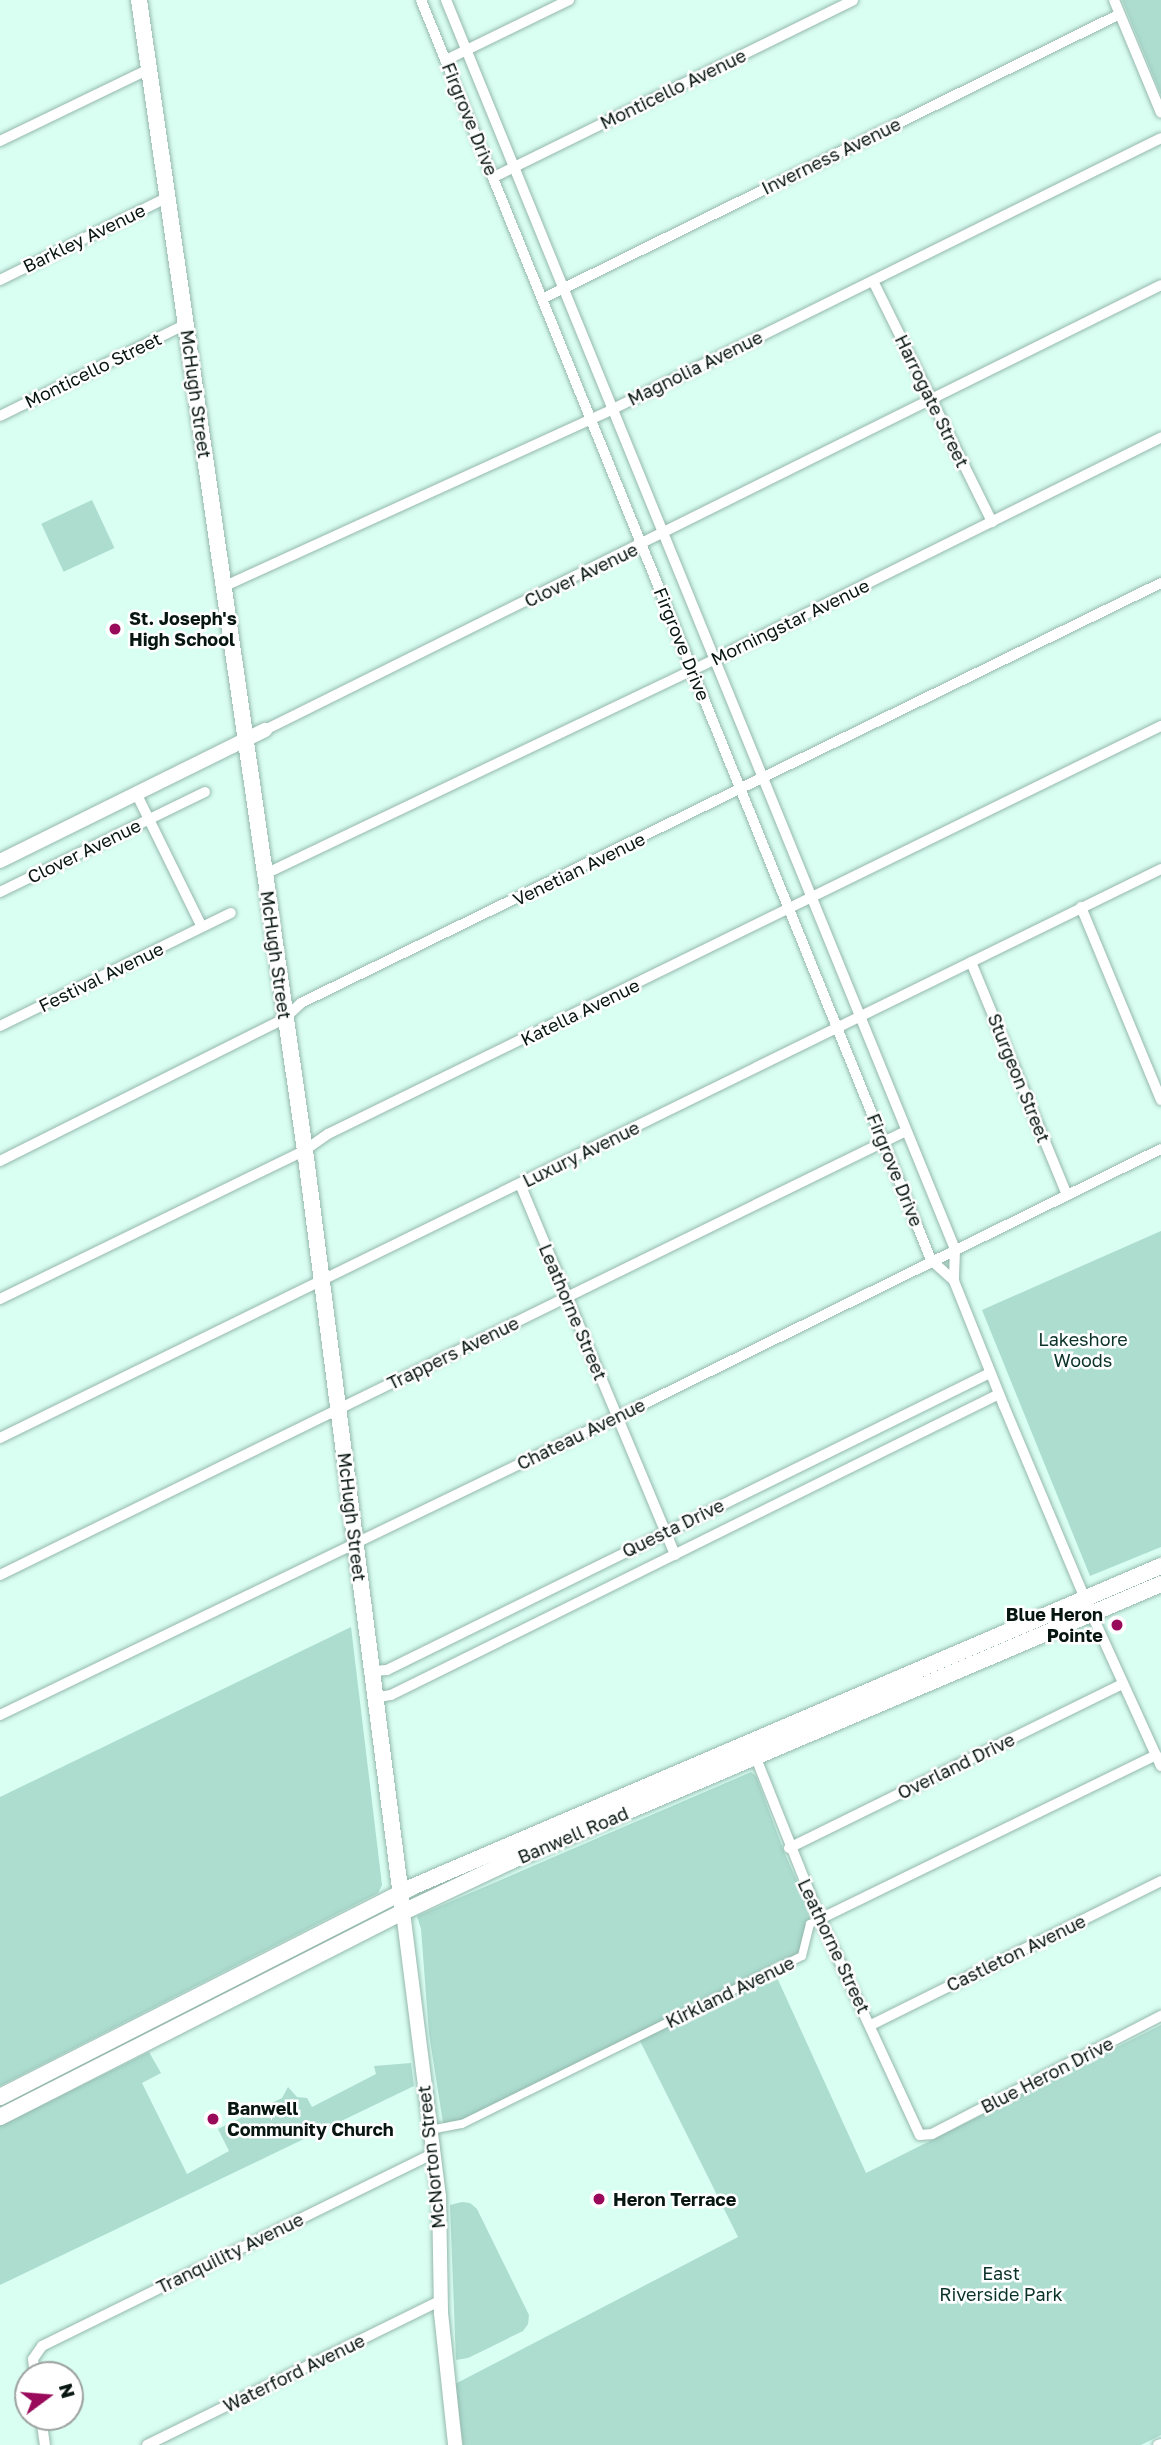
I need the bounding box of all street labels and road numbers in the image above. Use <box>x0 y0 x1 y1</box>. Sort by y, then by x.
street label: Monticello Avenue <box>597 44 749 134</box>
street label: Firgrove Drive <box>438 59 502 179</box>
street label: Inverness Avenue <box>758 113 904 199</box>
street label: Barkley Avenue <box>19 199 149 277</box>
street label: Magnolia Avenue <box>624 326 766 410</box>
street label: Monticello Street <box>21 328 165 412</box>
street label: McHugh Street <box>176 328 216 460</box>
street label: Harrogate Street <box>891 331 973 471</box>
street label: Clover Avenue <box>521 538 641 612</box>
street label: Morningstar Avenue <box>707 574 873 670</box>
street label: Firgrove Drive <box>650 584 714 704</box>
street label: Clover Avenue <box>24 814 144 888</box>
street label: Venetian Avenue <box>509 828 649 910</box>
street label: McHugh Street <box>256 889 296 1021</box>
street label: Festival Avenue <box>35 937 167 1017</box>
street label: Katella Avenue <box>517 974 643 1050</box>
street label: Sturgeon Street <box>983 1010 1055 1146</box>
street label: Firgrove Drive <box>863 1110 927 1230</box>
street label: Luxury Avenue <box>519 1116 643 1192</box>
street label: Leathorne Street <box>535 1241 611 1383</box>
street label: Trappers Avenue <box>384 1312 522 1394</box>
street label: Chateau Avenue <box>513 1394 649 1474</box>
street label: McHugh Street <box>333 1451 371 1583</box>
street label: Questa Drive <box>619 1494 727 1562</box>
street label: Overland Drive <box>894 1728 1018 1804</box>
street label: Banwell Road <box>514 1802 632 1868</box>
street label: Leathorne Street <box>793 1875 875 2017</box>
street label: Castleton Avenue <box>943 1910 1089 1996</box>
street label: Kirkland Avenue <box>662 1951 798 2033</box>
street label: Blue Heron Drive <box>977 2032 1117 2118</box>
street label: McNorton Street <box>413 2084 449 2230</box>
street label: Tranquility Avenue <box>153 2208 307 2298</box>
street label: Waterford Avenue <box>220 2329 368 2417</box>

